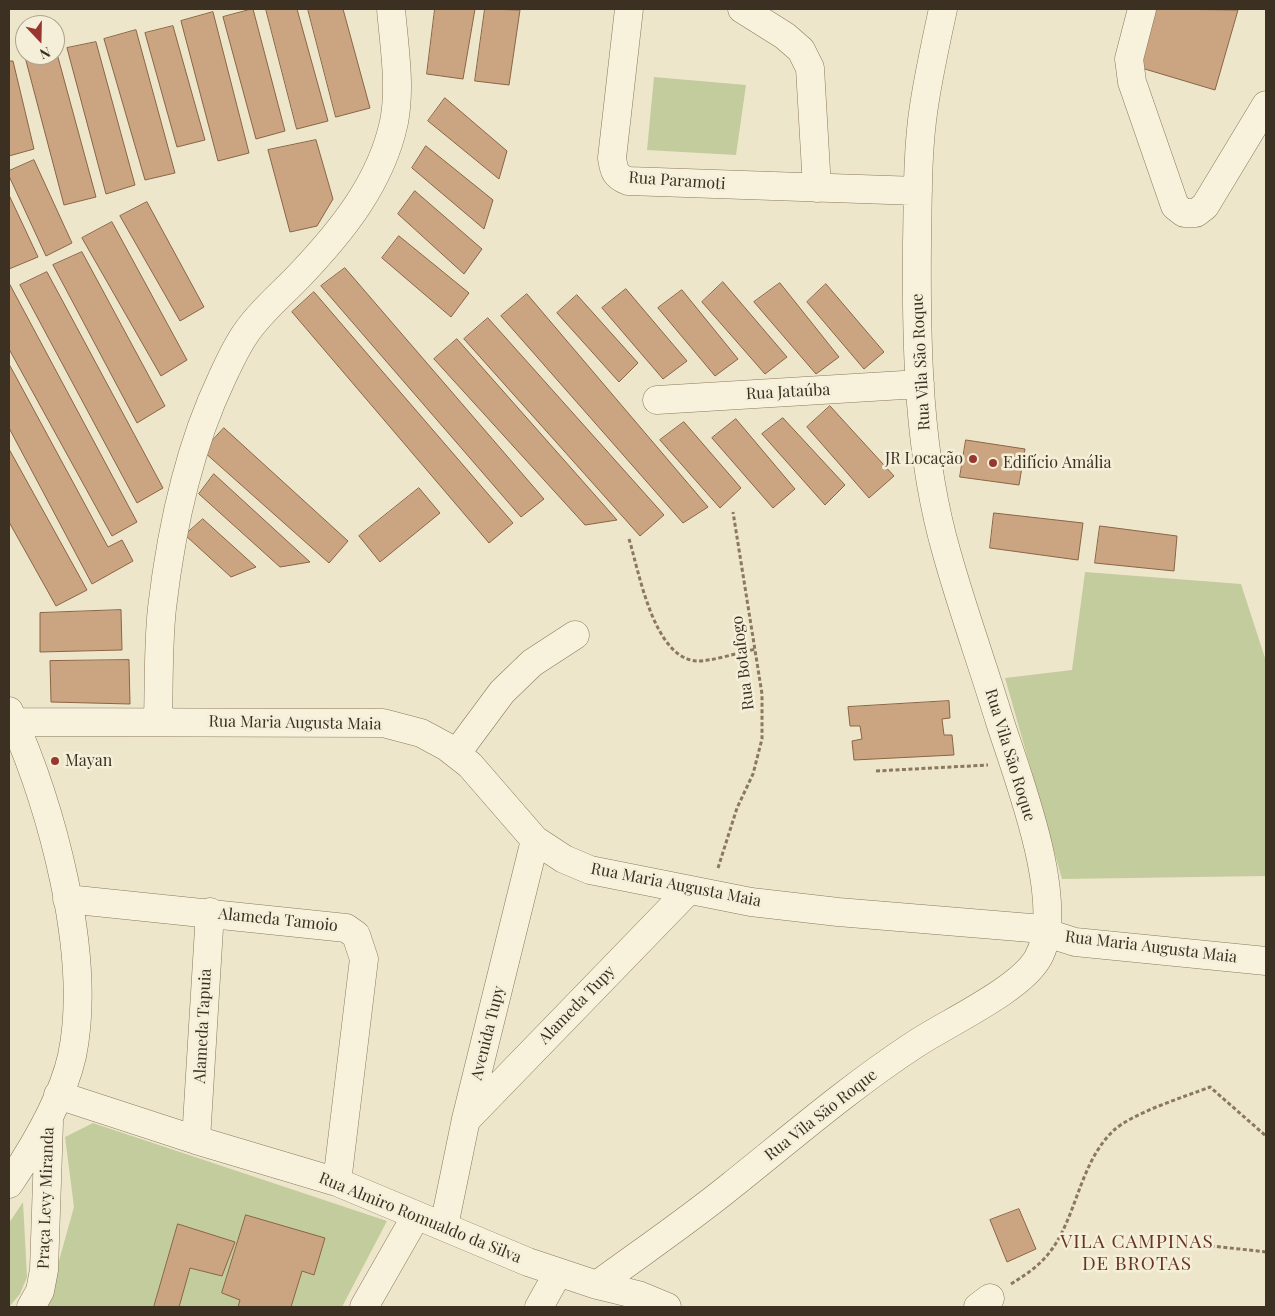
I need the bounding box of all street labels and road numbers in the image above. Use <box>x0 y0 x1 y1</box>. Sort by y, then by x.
street label: Rua Paramoti <box>628 168 726 194</box>
street label: Rua Vila São Roque <box>908 293 934 431</box>
street label: Rua Jataúba <box>745 380 831 404</box>
street label: Rua Botafogo <box>728 615 758 711</box>
street label: Rua Vila São Roque <box>981 687 1039 823</box>
street label: Rua Maria Augusta Maia <box>208 712 382 734</box>
street label: Rua Maria Augusta Maia <box>589 859 763 911</box>
street label: Alameda Tamoio <box>217 904 339 936</box>
street label: Rua Maria Augusta Maia <box>1064 927 1238 967</box>
street label: Alameda Tupy <box>535 962 619 1048</box>
street label: Alameda Tapuia <box>190 968 216 1084</box>
street label: Avenida Tupy <box>467 984 509 1082</box>
street label: Rua Vila São Roque <box>761 1065 881 1165</box>
street label: Praça Levy Miranda <box>34 1127 58 1269</box>
street label: Rua Almiro Romualdo da Silva <box>316 1169 524 1267</box>

